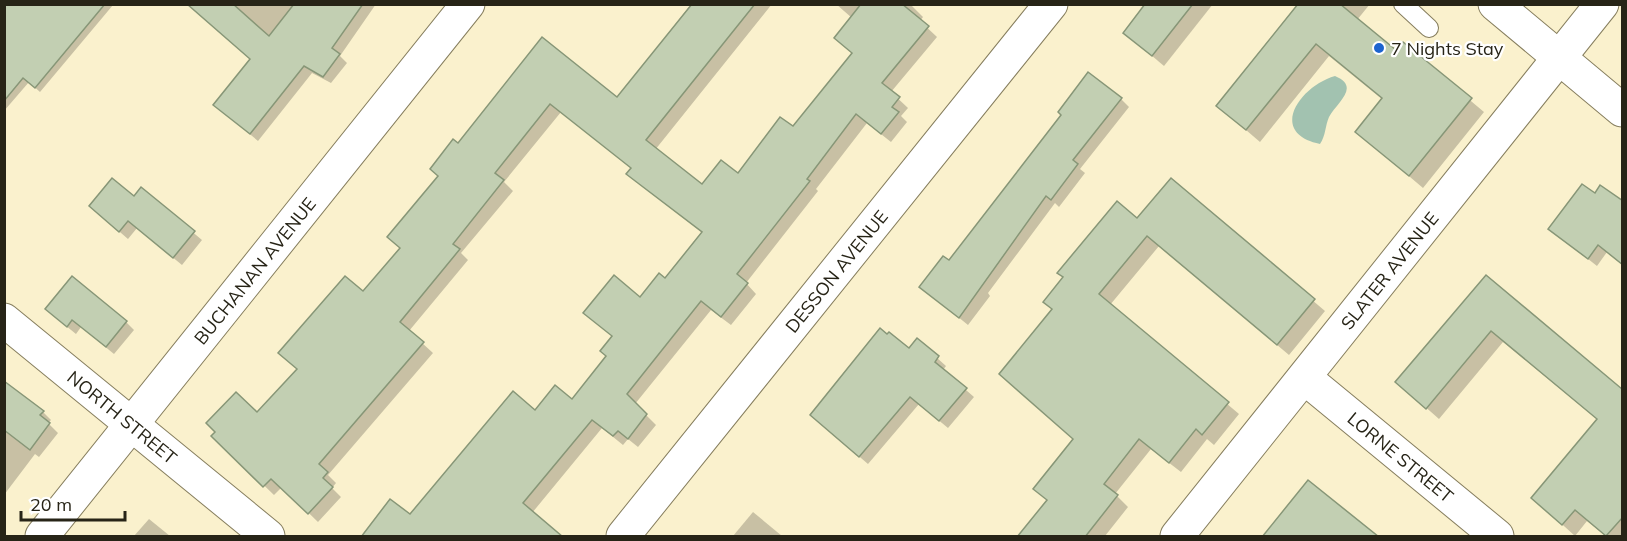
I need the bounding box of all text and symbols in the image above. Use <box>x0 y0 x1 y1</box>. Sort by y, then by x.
place label: 7 Nights Stay <box>1391 37 1504 60</box>
marker: 7 Nights Stay <box>1372 41 1386 55</box>
street label: BUCHANAN AVENUE <box>189 192 320 349</box>
street label: DESSON AVENUE <box>780 205 892 337</box>
street label: SLATER AVENUE <box>1335 207 1443 334</box>
street label: NORTH STREET <box>63 365 182 469</box>
street label: LORNE STREET <box>1343 406 1458 507</box>
scale bar <box>21 484 124 522</box>
text: 20 m <box>30 493 72 516</box>

